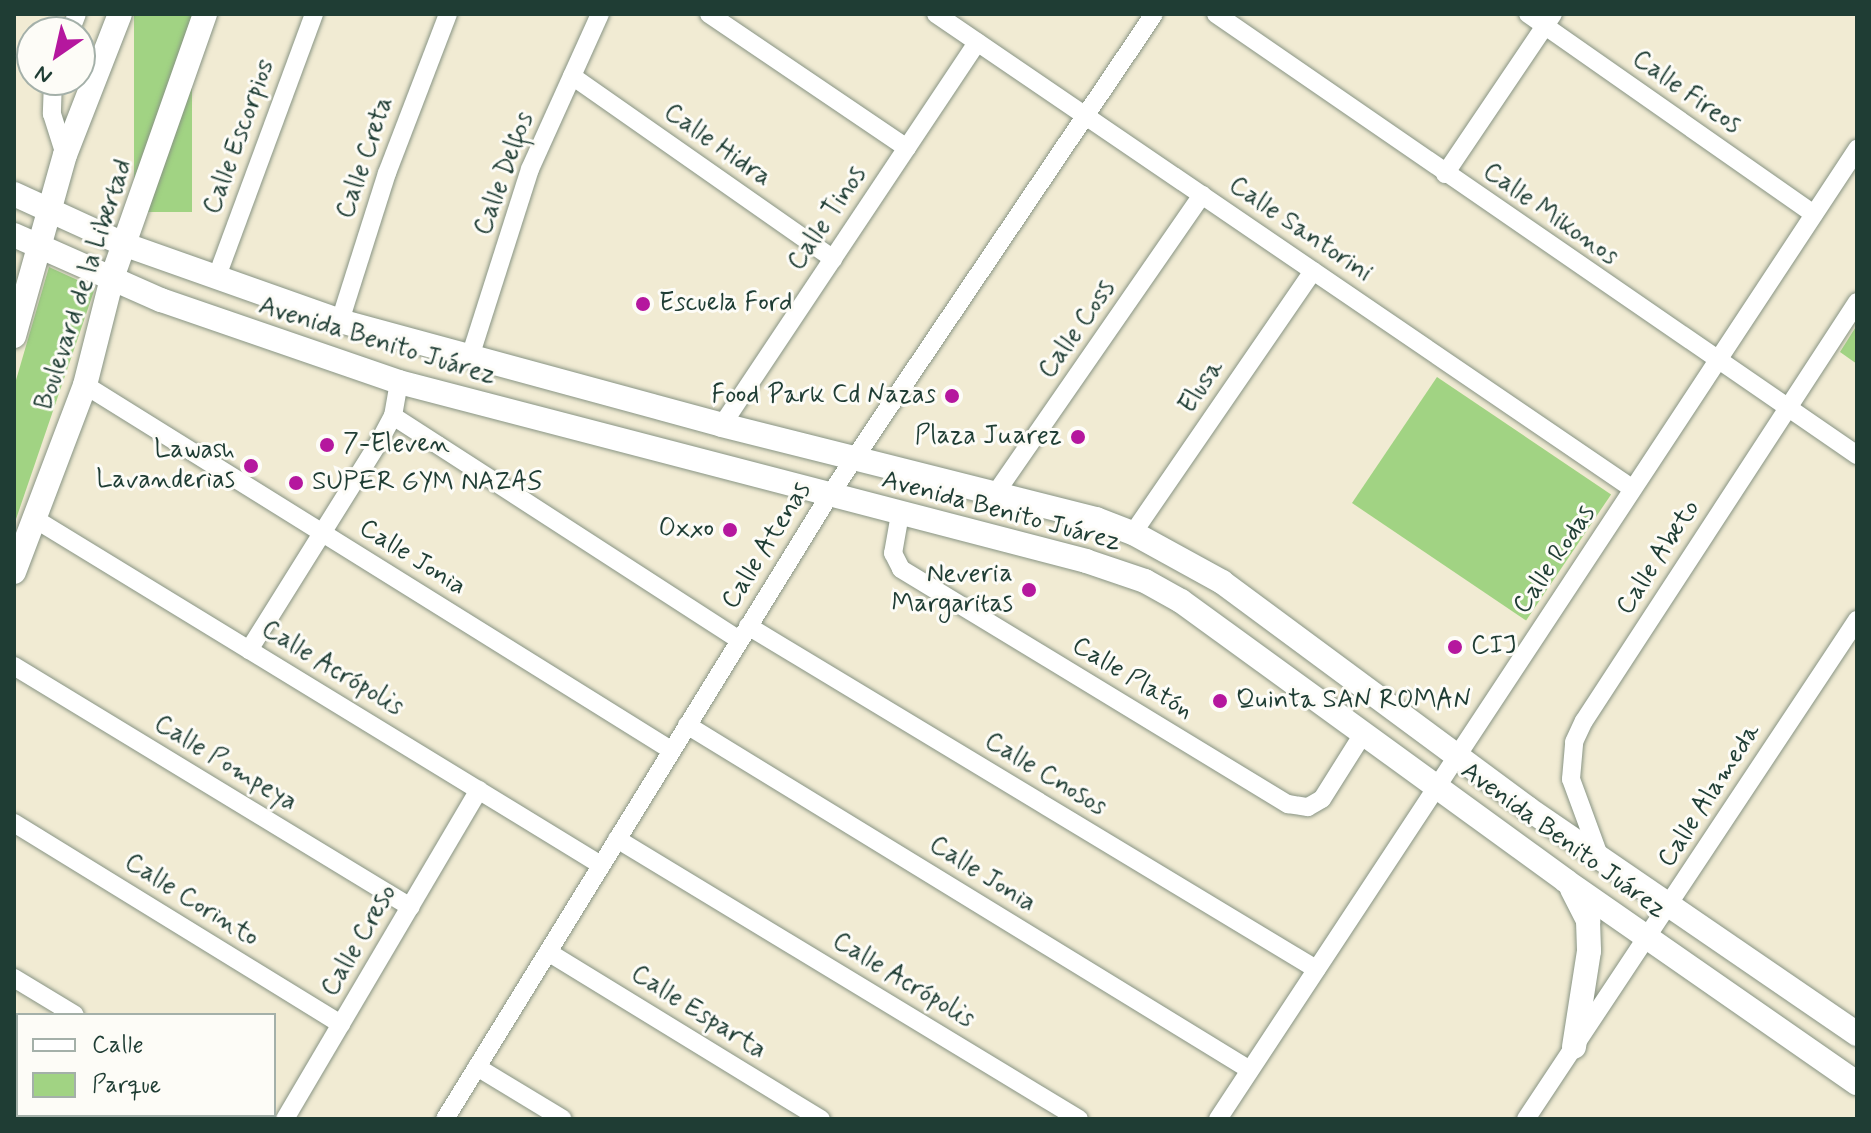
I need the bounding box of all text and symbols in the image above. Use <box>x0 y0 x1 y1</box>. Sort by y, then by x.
north arrow <box>16 16 96 96</box>
street label: Calle Fireos <box>1626 44 1746 142</box>
street label: Calle Escorpios <box>197 55 283 219</box>
text: N <box>30 59 58 90</box>
street label: Calle Creta <box>331 93 401 223</box>
street label: Calle Hidra <box>658 98 776 194</box>
street label: Calle Delfos <box>468 108 542 240</box>
street label: Boulevard de la Libertad <box>30 155 140 415</box>
street label: Calle Mikonos <box>1477 157 1623 273</box>
street label: Calle Tinos <box>783 162 873 276</box>
street label: Calle Santorini <box>1224 171 1376 289</box>
street label: Calle Coss <box>1032 274 1124 386</box>
place label: Escuela Ford <box>659 288 793 320</box>
street label: Avenida Benito Juárez <box>254 291 500 393</box>
marker: Escuela Ford <box>634 295 652 313</box>
street label: Elusa <box>1173 354 1231 420</box>
place label: Food Park Cd Nazas <box>716 380 936 412</box>
marker: Food Park Cd Nazas <box>943 387 961 405</box>
place label: Plaza Juarez <box>920 421 1062 453</box>
marker: Plaza Juarez <box>1069 428 1087 446</box>
place label: 7-Eleven <box>343 429 450 461</box>
place label: Lawash Lavanderias <box>96 435 235 496</box>
marker: 7-Eleven <box>318 436 336 454</box>
marker: Lawash Lavanderias <box>242 457 260 475</box>
street label: Avenida Benito Juárez <box>877 465 1125 559</box>
place label: SUPER GYM NAZAS <box>312 467 542 499</box>
marker: SUPER GYM NAZAS <box>287 474 305 492</box>
street label: Calle Atenas <box>715 476 819 616</box>
street label: Calle Abeto <box>1610 495 1708 621</box>
street label: Calle Rodas <box>1507 499 1603 621</box>
street label: Calle Jonia <box>351 512 473 604</box>
place label: Oxxo <box>658 514 714 546</box>
marker: Oxxo <box>721 521 739 539</box>
place label: Neveria Margaritas <box>892 559 1013 620</box>
marker: Neveria Margaritas <box>1020 581 1038 599</box>
street label: Calle Acrópolis <box>255 614 409 724</box>
street label: Calle Platón <box>1067 631 1197 727</box>
place label: CIJ <box>1471 631 1516 663</box>
marker: CIJ <box>1446 638 1464 656</box>
place label: Quinta SAN ROMAN <box>1236 685 1469 717</box>
marker: Quinta SAN ROMAN <box>1211 692 1229 710</box>
street label: Calle Pompeya <box>148 709 302 819</box>
street label: Calle Alameda <box>1653 719 1767 873</box>
street label: Calle Cnosos <box>978 726 1112 824</box>
street label: Avenida Benito Juárez <box>1453 755 1673 927</box>
street label: Calle Jonia <box>921 829 1043 921</box>
street label: Calle Corinto <box>118 847 264 955</box>
street label: Calle Creso <box>315 879 405 1003</box>
street label: Calle Acrópolis <box>826 926 980 1036</box>
street label: Calle Esparta <box>624 959 772 1067</box>
legend <box>16 1013 276 1117</box>
text: Calle <box>92 1030 144 1061</box>
text: Parque <box>92 1070 161 1101</box>

